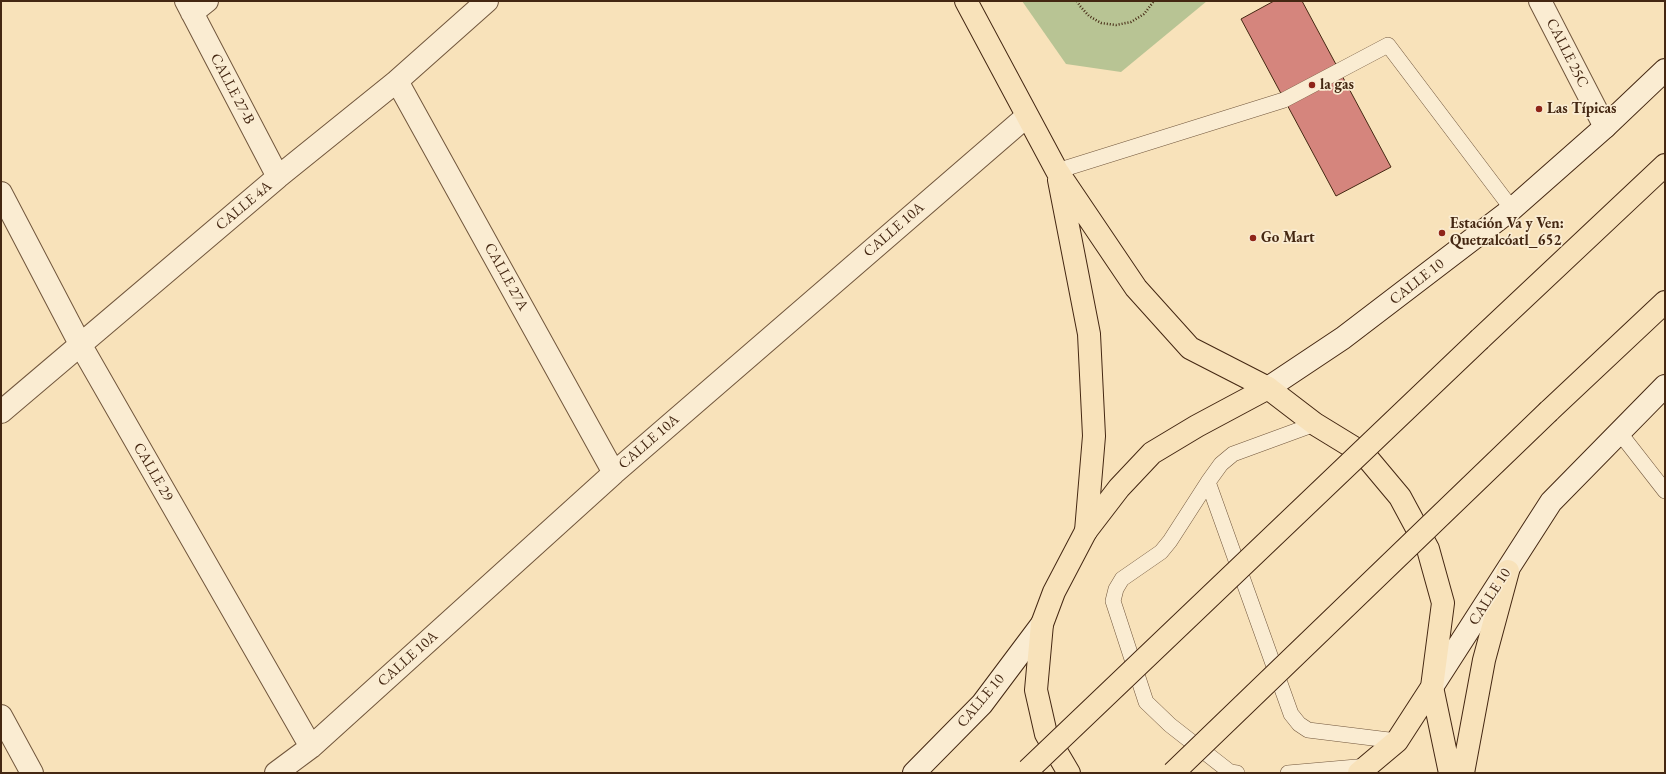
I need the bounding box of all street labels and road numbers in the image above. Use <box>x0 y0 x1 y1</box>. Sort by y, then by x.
street label: CALLE 25C <box>1542 15 1592 91</box>
street label: CALLE 27-B <box>206 51 258 127</box>
street label: CALLE 4A <box>212 177 276 235</box>
street label: CALLE 10A <box>860 199 928 261</box>
street label: CALLE 27A <box>480 240 532 314</box>
street label: CALLE 10 <box>1386 255 1448 309</box>
street label: CALLE 10A <box>615 411 683 473</box>
street label: CALLE 29 <box>129 440 177 504</box>
street label: CALLE 10 <box>1465 565 1515 629</box>
street label: CALLE 10A <box>374 627 442 691</box>
street label: CALLE 10 <box>953 671 1009 731</box>

